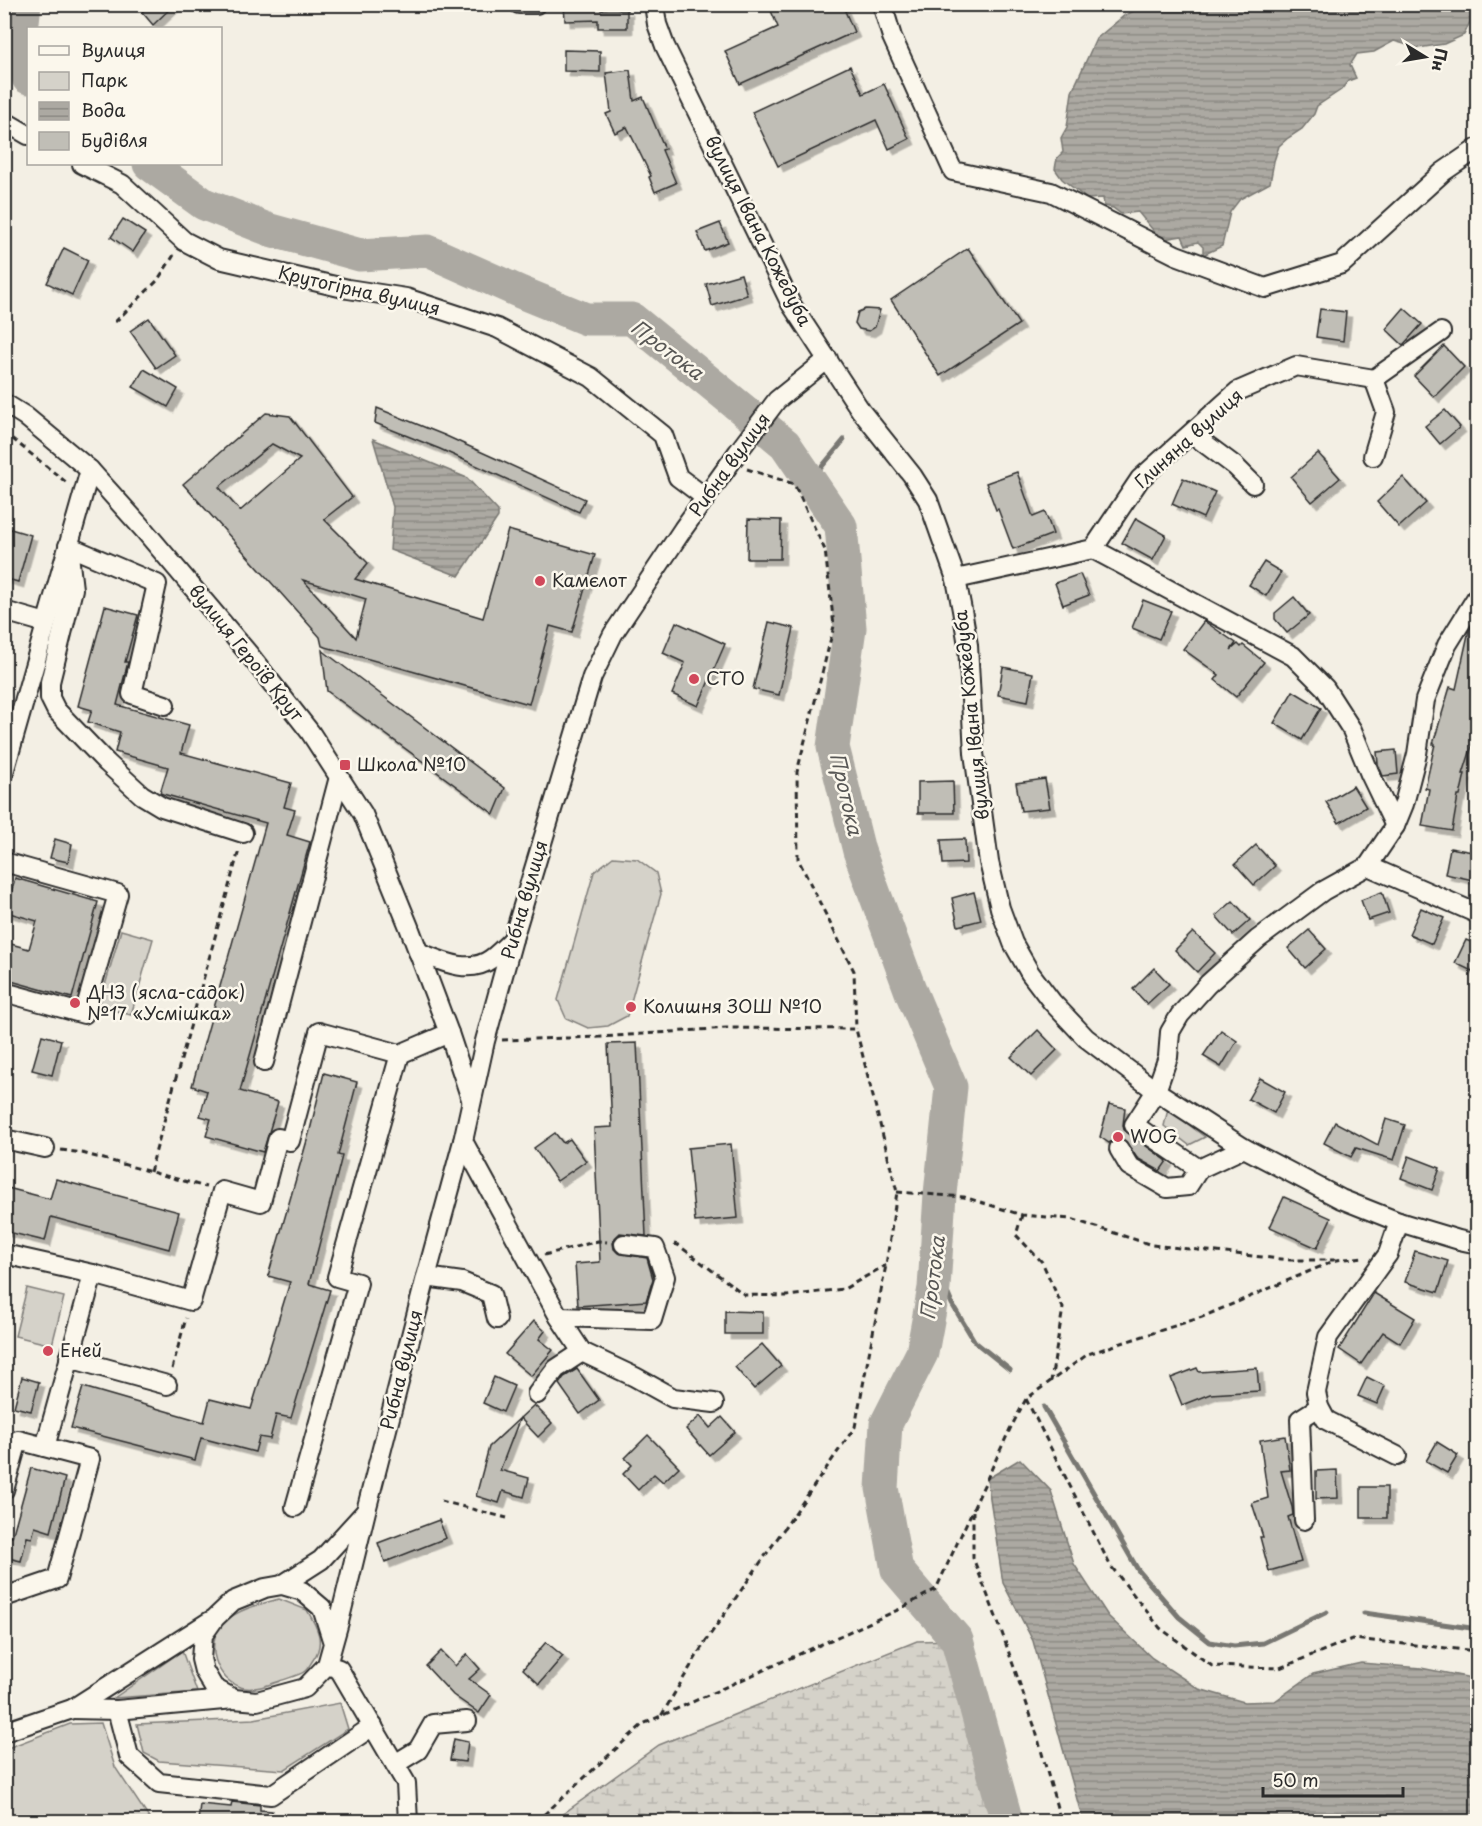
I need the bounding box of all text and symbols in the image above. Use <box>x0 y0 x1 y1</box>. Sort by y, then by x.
legend <box>27 27 222 165</box>
north arrow <box>1395 27 1455 87</box>
text: Вулиця <box>81 36 146 63</box>
text: Пн <box>1427 46 1455 74</box>
text: Парк <box>81 66 128 93</box>
text: Вода <box>81 96 126 123</box>
text: Будівля <box>81 126 148 153</box>
street label: вулиця Івана Кожедуба <box>699 130 820 331</box>
street label: Крутогірна вулиця <box>276 258 443 321</box>
water label: Протока <box>625 312 711 387</box>
street label: Глиняна вулиця <box>1128 382 1248 494</box>
street label: Рибна вулиця <box>682 406 776 522</box>
place label: Камєлот <box>552 566 627 593</box>
marker: Камєлот <box>533 574 547 588</box>
street label: вулиця Героїв Крут <box>183 578 311 727</box>
street label: вулиця Івана Кожедуба <box>946 608 995 821</box>
place label: СТО <box>706 664 745 691</box>
marker: СТО <box>687 672 701 686</box>
water label: Протока <box>823 749 871 839</box>
place label: Школа №10 <box>357 750 466 777</box>
marker: Школа №10 <box>338 758 352 772</box>
street label: Рибна вулиця <box>494 837 553 962</box>
place label: ДНЗ (ясла-садок) №17 «Усмішка» <box>86 978 245 1026</box>
place label: Колишня ЗОШ №10 <box>643 992 822 1019</box>
marker: ДНЗ (ясла-садок) №17 «Усмішка» <box>68 996 82 1010</box>
marker: Колишня ЗОШ №10 <box>624 1000 638 1014</box>
place label: WOG <box>1130 1122 1177 1149</box>
marker: WOG <box>1111 1130 1125 1144</box>
water label: Протока <box>912 1234 952 1321</box>
street label: Рибна вулиця <box>373 1307 429 1433</box>
place label: Еней <box>60 1336 102 1363</box>
marker: Еней <box>41 1344 55 1358</box>
scale bar <box>1263 1760 1402 1798</box>
text: 50 m <box>1272 1766 1319 1793</box>

